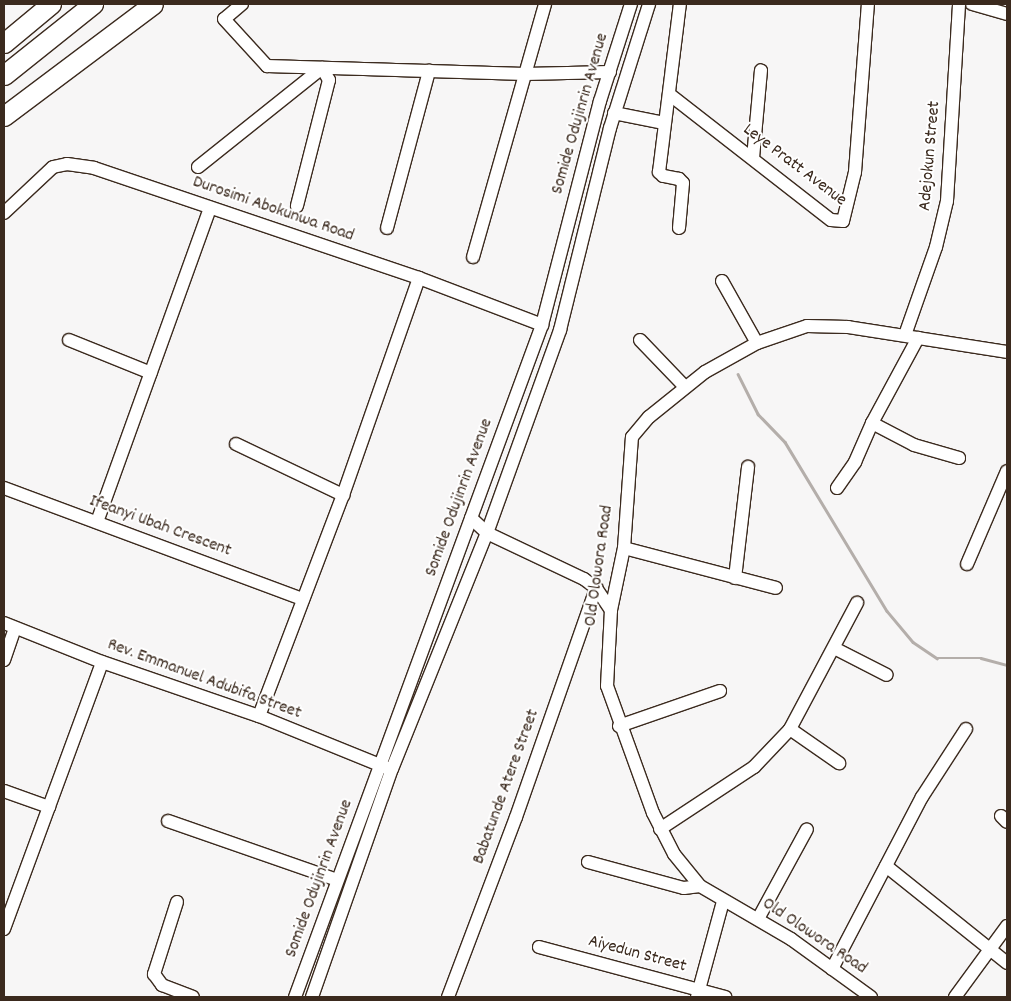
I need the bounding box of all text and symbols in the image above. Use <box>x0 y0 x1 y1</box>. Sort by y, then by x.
street label: Somide Odujinrin Avenue <box>548 31 614 197</box>
street label: Adejokun Street <box>915 100 947 212</box>
street label: Leye Pratt Avenue <box>738 120 850 212</box>
street label: Durosimi Abokunwa Road <box>189 172 357 248</box>
street label: Somide Odujinrin Avenue <box>421 416 499 580</box>
street label: Ifeanyi Ubah Crescent <box>86 491 234 563</box>
street label: Old Olowora Road <box>581 504 619 628</box>
street label: Rev. Emmanuel Adubifa Street <box>104 635 304 725</box>
street label: Babatunde Atere Street <box>469 707 545 867</box>
street label: Somide Odujinrin Avenue <box>281 797 359 961</box>
street label: Old Olowora Road <box>757 894 871 980</box>
street label: Aiyedun Street <box>586 932 688 978</box>

